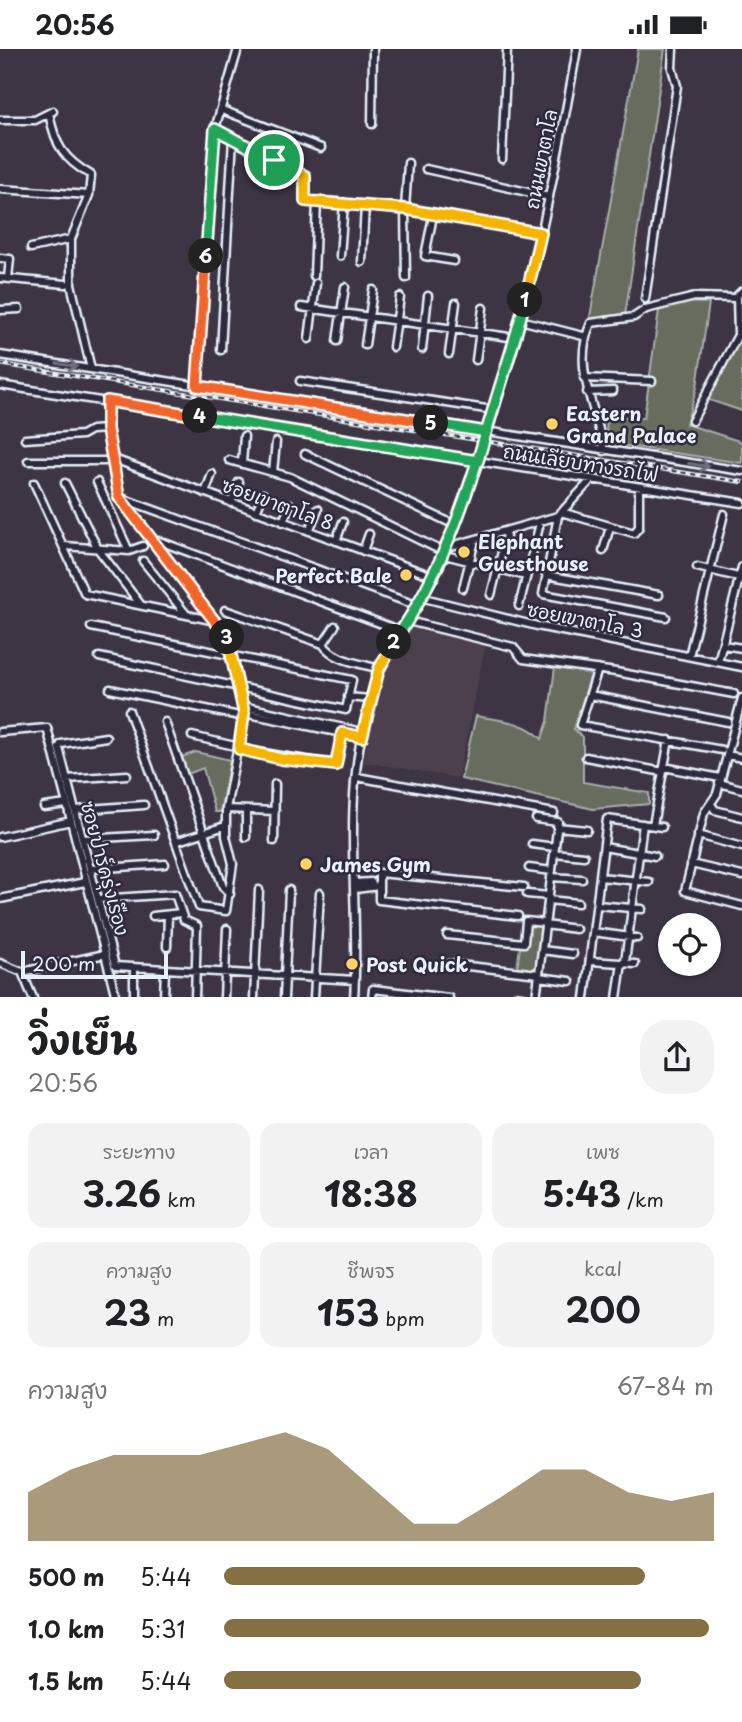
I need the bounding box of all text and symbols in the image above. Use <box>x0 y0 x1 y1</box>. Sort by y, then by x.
text: 20:56 <box>35 5 115 44</box>
street label: ถนนเขาตาโล <box>517 107 563 211</box>
pin <box>244 130 304 190</box>
icon: arrive <box>255 141 293 179</box>
pin: 6 <box>188 239 224 273</box>
text: 6 <box>199 241 212 269</box>
pin: 1 <box>508 282 542 317</box>
text: 1 <box>520 285 529 313</box>
one-way arrow <box>55 359 78 372</box>
pin: 4 <box>182 399 218 433</box>
place label: Eastern Grand Palace <box>566 399 697 449</box>
text: 4 <box>193 401 206 429</box>
pin: 5 <box>414 405 448 441</box>
text: 5 <box>424 408 437 436</box>
marker: Eastern Grand Palace <box>544 416 560 432</box>
street label: ถนนเลียบทางรถไฟ <box>501 436 661 488</box>
one-way arrow <box>687 458 710 471</box>
street label: ซอยเขาตาโล 8 <box>218 470 338 536</box>
place label: Elephant Guesthouse <box>478 527 589 577</box>
marker: Elephant Guesthouse <box>456 544 472 560</box>
place label: Perfect Bale <box>275 561 392 589</box>
marker: Perfect Bale <box>398 567 414 583</box>
street label: ซอยเขาตาโล 3 <box>524 594 646 644</box>
pin: 3 <box>210 619 244 655</box>
text: 3 <box>220 622 233 650</box>
pin: 2 <box>376 625 412 659</box>
text: 2 <box>387 627 400 655</box>
street label: ซอยปาร์ครุ่งเรือง <box>73 798 137 939</box>
place label: James Gym <box>320 850 431 878</box>
marker: James Gym <box>298 856 314 872</box>
map controls <box>658 913 721 976</box>
button: locate <box>658 913 721 976</box>
scale bar <box>21 949 168 980</box>
text: 200 m <box>32 949 95 977</box>
place label: Post Quick <box>366 950 468 978</box>
marker: Post Quick <box>344 956 360 972</box>
text: วิ่งเย็น <box>28 1010 137 1067</box>
button: share <box>640 1020 714 1094</box>
text: 20:56 <box>28 1065 98 1100</box>
text: ระยะทาง <box>103 1137 175 1165</box>
text: เวลา <box>353 1137 389 1165</box>
text: เพซ <box>586 1137 620 1165</box>
text: 3.26 <box>82 1166 161 1219</box>
text: 18:38 <box>324 1166 418 1219</box>
text: 5:43 <box>542 1166 621 1219</box>
text: km <box>161 1185 196 1213</box>
text: /km <box>621 1185 664 1213</box>
text: kcal <box>584 1254 622 1282</box>
text: ความสูง <box>106 1256 172 1284</box>
text: ชีพจร <box>347 1256 395 1284</box>
text: 200 <box>565 1282 641 1335</box>
text: 23 <box>104 1285 151 1338</box>
text: 153 <box>317 1285 379 1338</box>
text: m <box>151 1304 174 1332</box>
text: bpm <box>379 1304 425 1332</box>
text: 67–84 m <box>617 1368 714 1403</box>
text: ความสูง <box>28 1372 107 1407</box>
text: 500 m <box>28 1559 105 1594</box>
text: 5:44 <box>140 1559 192 1594</box>
text: 1.0 km <box>28 1611 105 1646</box>
text: 5:31 <box>140 1611 185 1646</box>
text: 1.5 km <box>28 1663 104 1698</box>
text: 5:44 <box>140 1663 192 1698</box>

